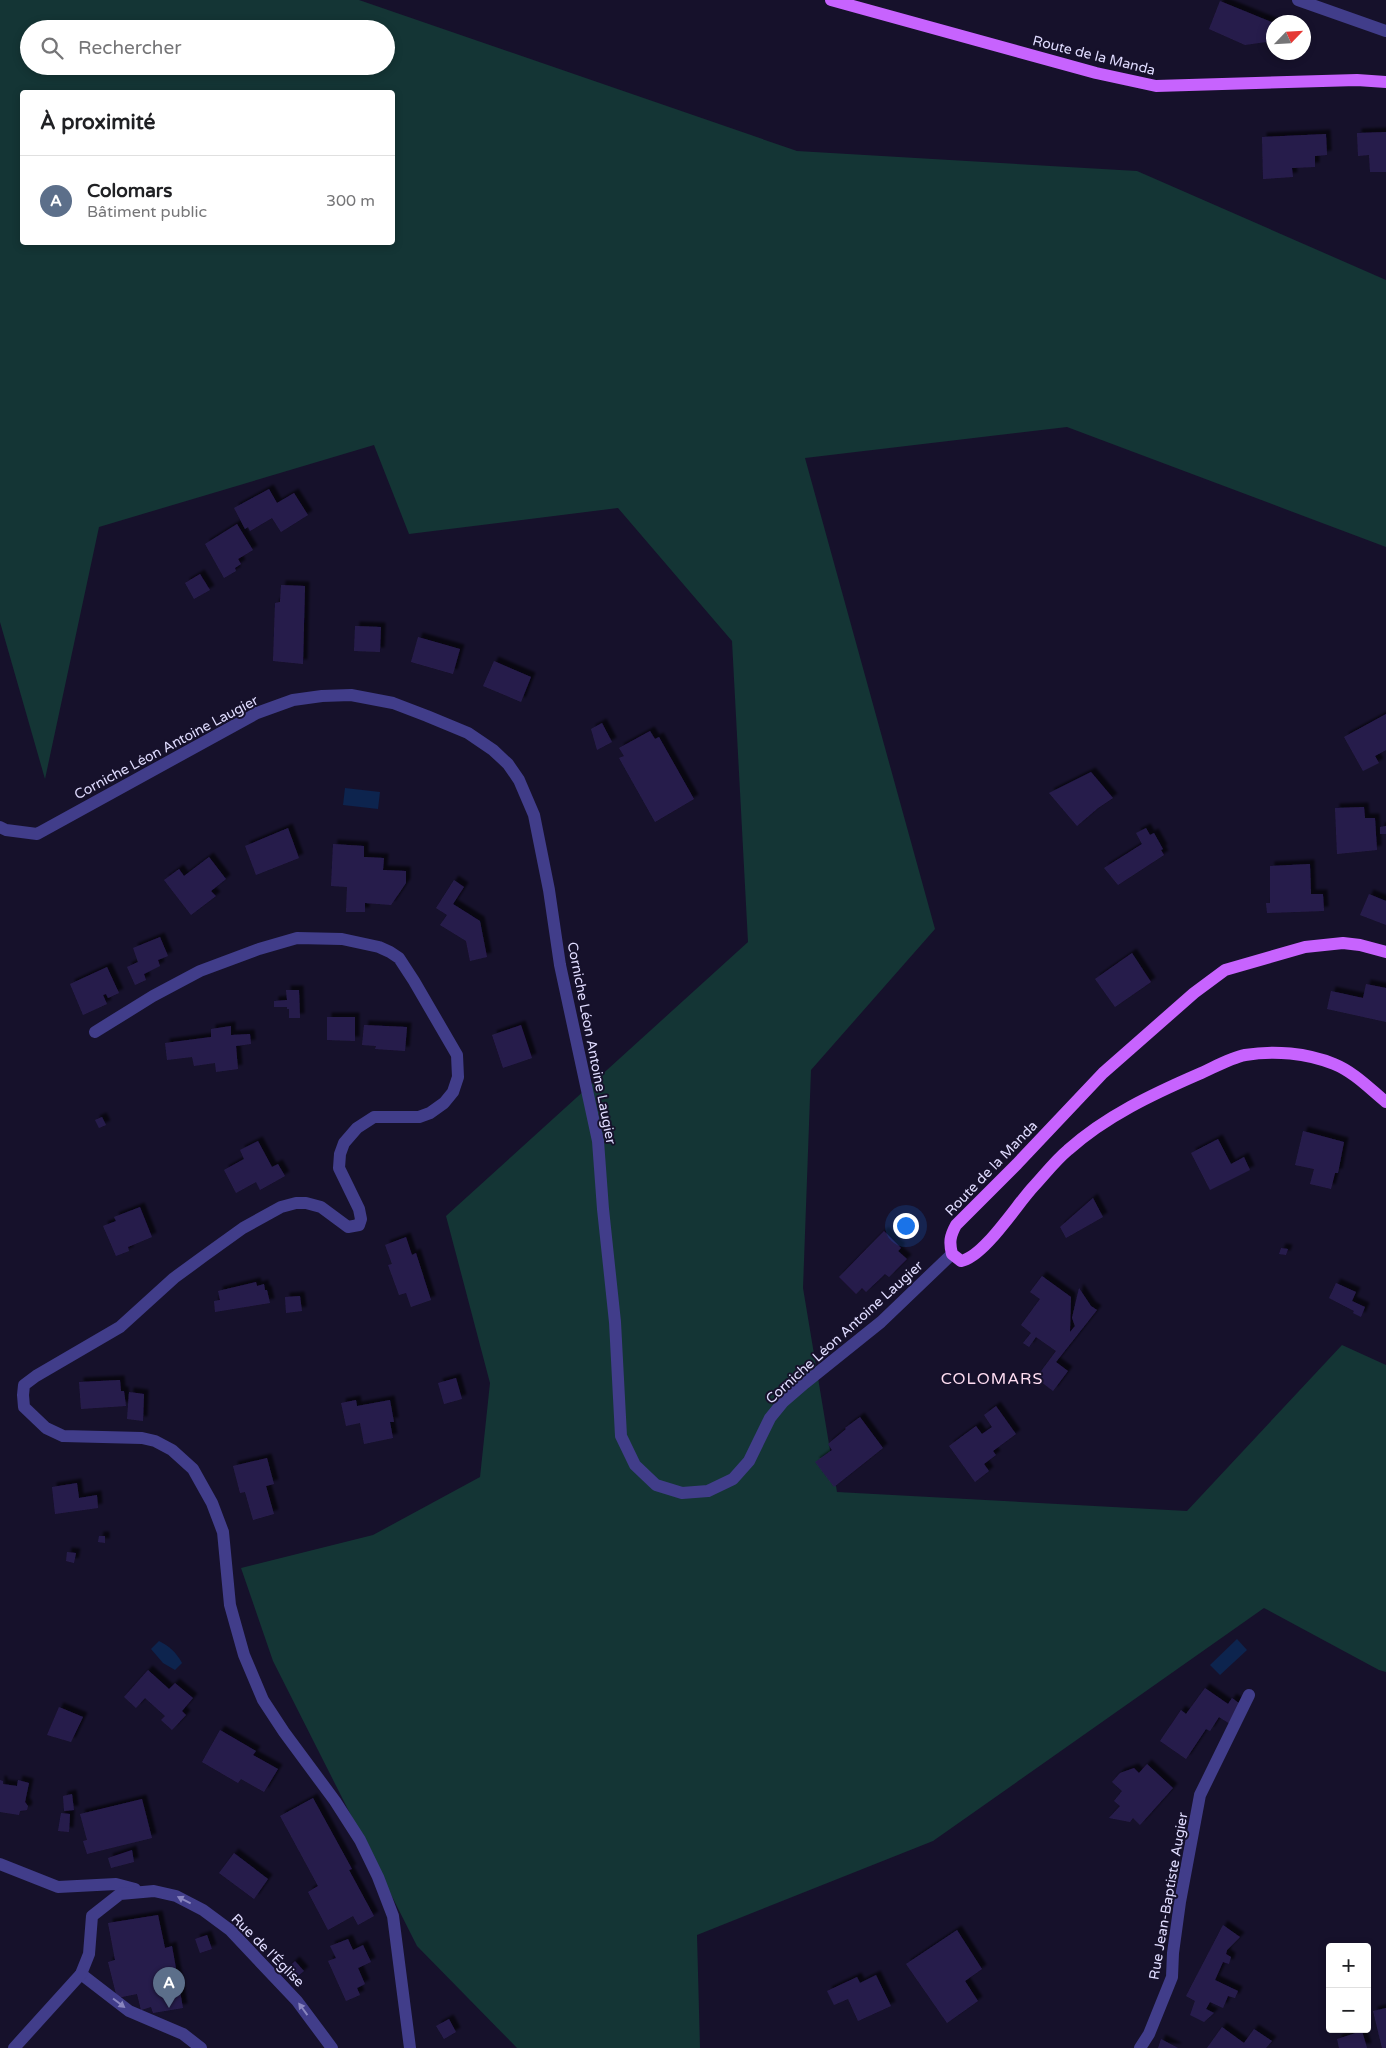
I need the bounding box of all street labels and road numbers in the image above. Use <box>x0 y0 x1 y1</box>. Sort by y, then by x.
street label: Route de la Manda <box>1031 32 1157 79</box>
street label: Corniche Léon Antoine Laugier <box>71 691 262 803</box>
street label: Corniche Léon Antoine Laugier <box>564 941 620 1146</box>
street label: Route de la Manda <box>942 1117 1041 1220</box>
street label: Corniche Léon Antoine Laugier <box>762 1257 927 1408</box>
street label: Rue Jean-Baptiste Augier <box>1145 1810 1192 1981</box>
street label: Rue de l'Église <box>228 1910 308 1990</box>

